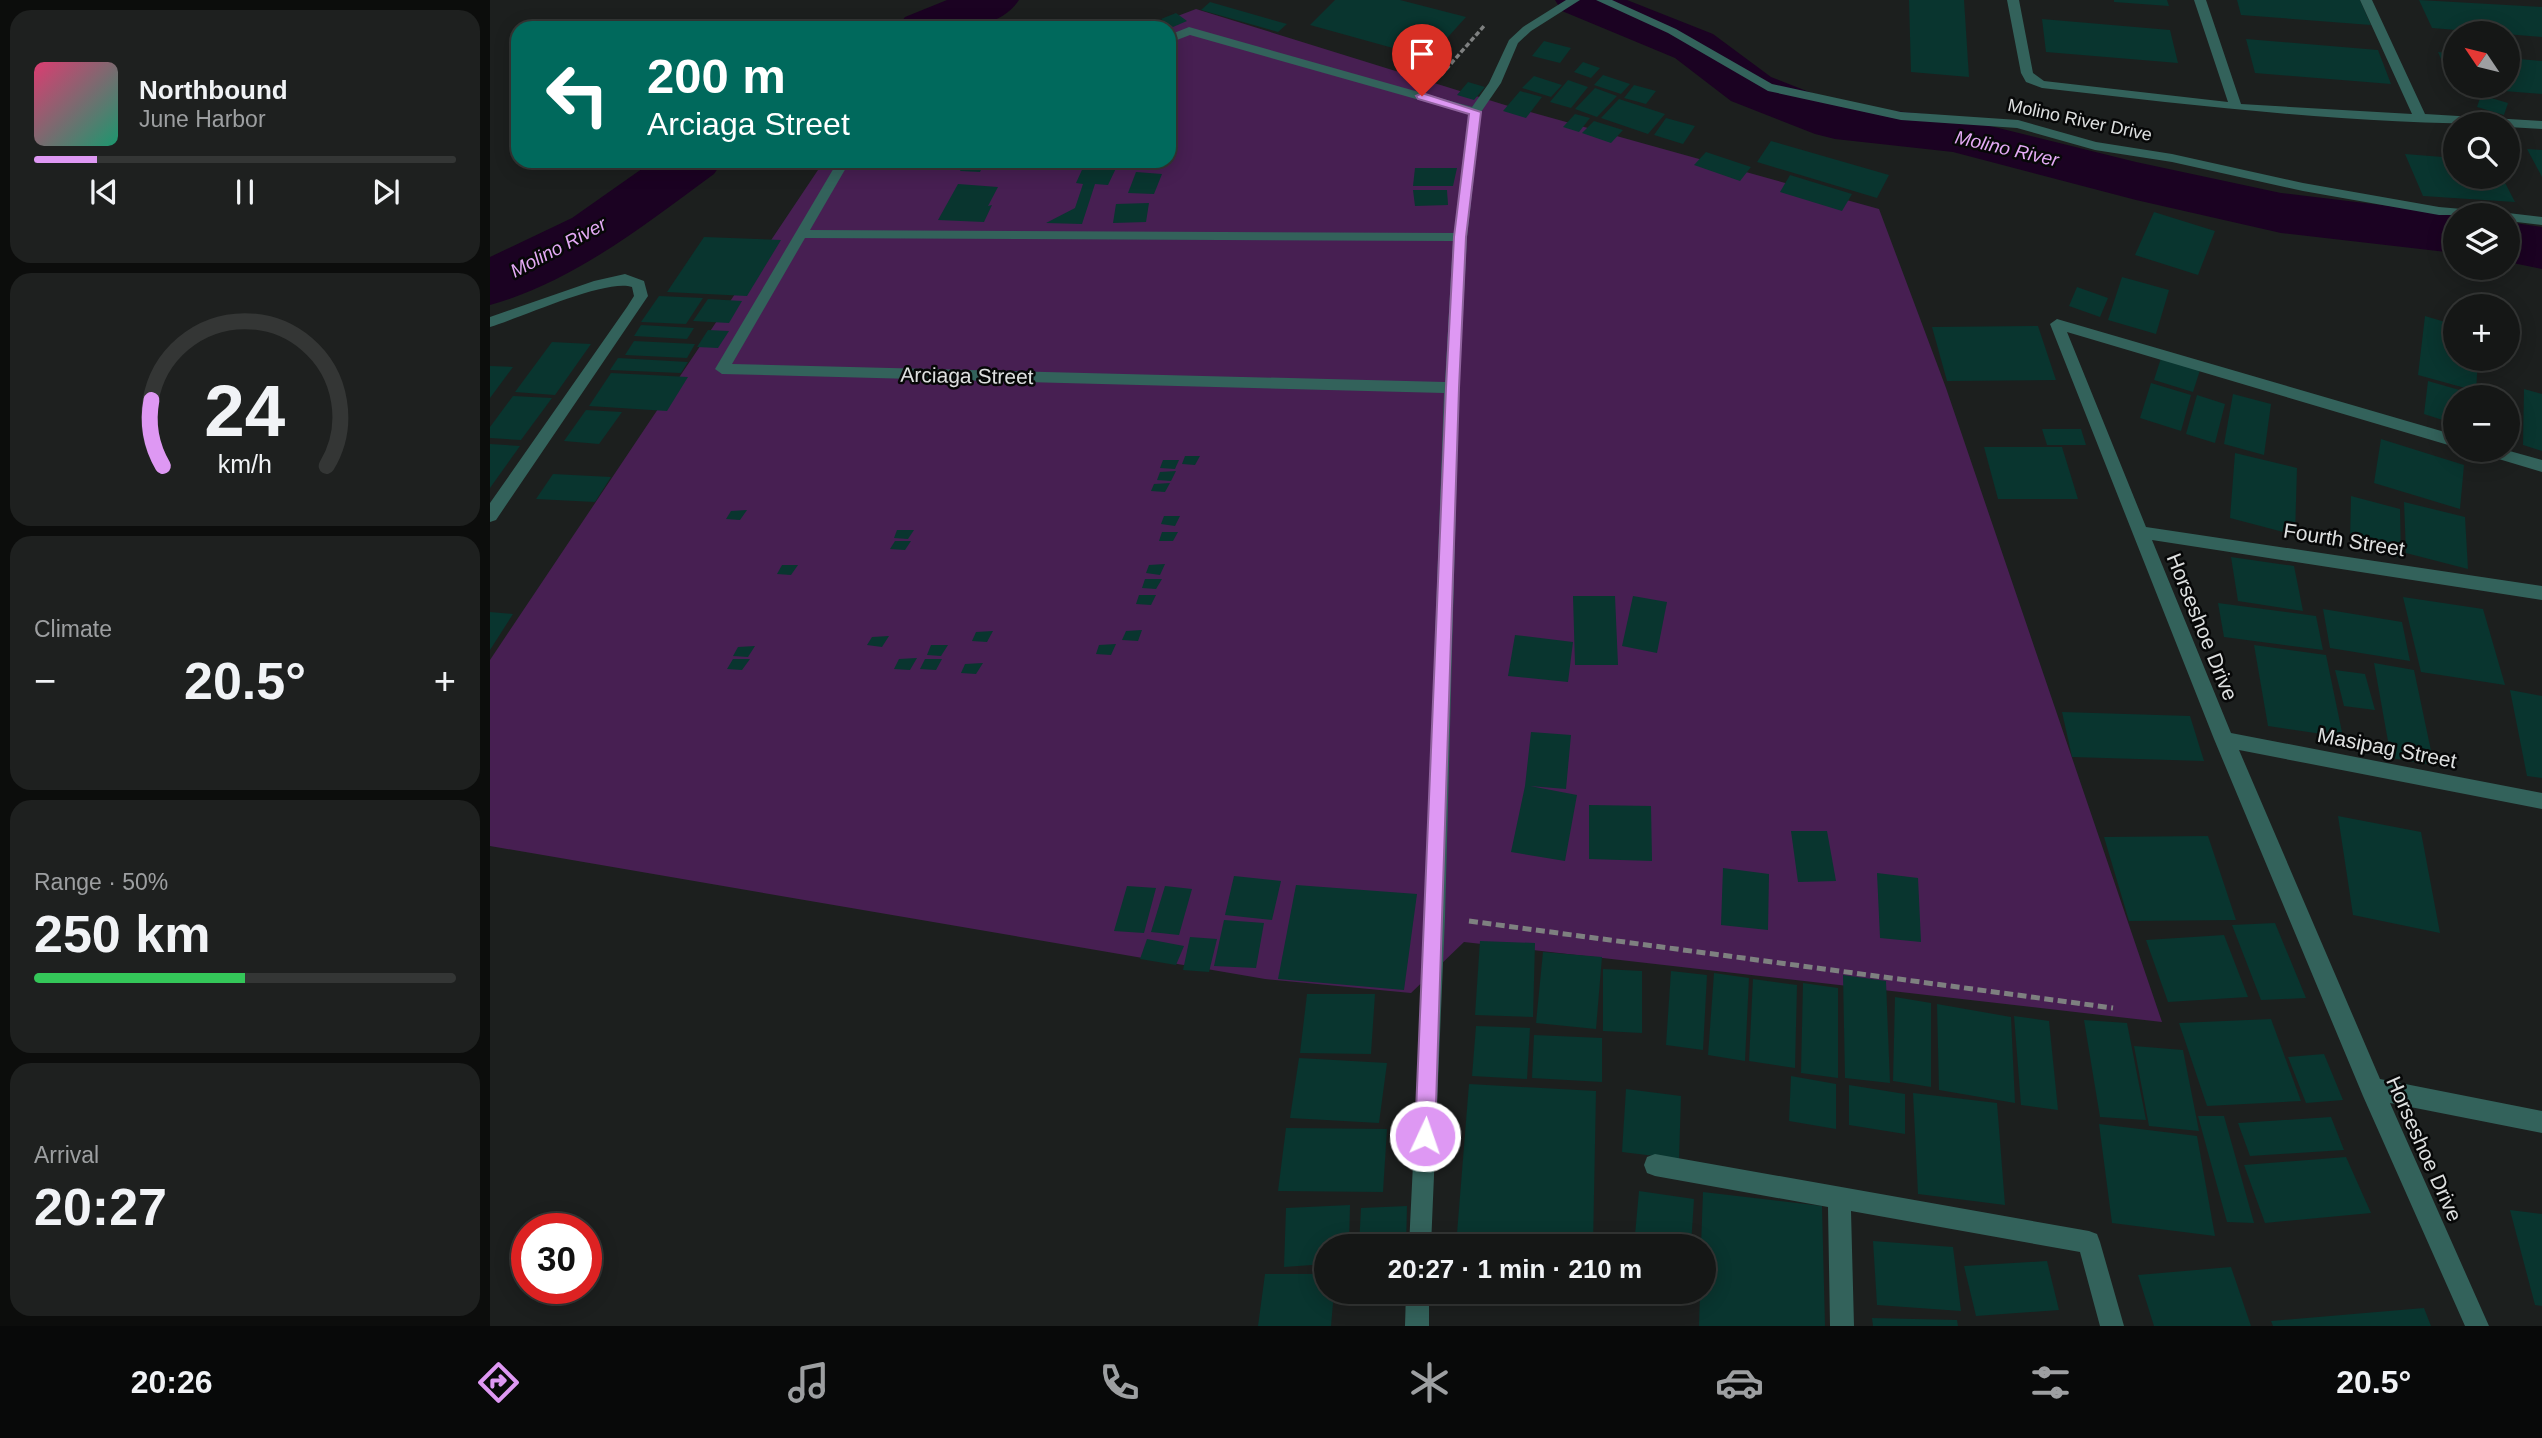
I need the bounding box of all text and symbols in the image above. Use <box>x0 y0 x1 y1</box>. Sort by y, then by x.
north arrow <box>2443 21 2520 98</box>
map controls <box>2443 21 2520 462</box>
pin <box>1392 24 1452 96</box>
icon: arrive <box>1403 35 1441 73</box>
icon: left <box>532 49 623 140</box>
text: 200 m <box>647 49 786 103</box>
text: Northbound <box>139 75 288 105</box>
street label: Molino River Drive <box>2006 95 2154 145</box>
text: June Harbor <box>139 106 266 132</box>
text: Arciaga Street <box>647 106 850 142</box>
button: search <box>2443 112 2520 189</box>
water label: Molino River <box>1953 126 2061 171</box>
icon: previous <box>85 173 123 211</box>
icon: pause <box>226 173 264 211</box>
icon: next <box>367 173 405 211</box>
button: layers <box>2443 203 2520 280</box>
water label: Molino River <box>507 213 610 281</box>
button: + <box>2443 294 2520 371</box>
street label: Arciaga Street <box>900 363 1034 388</box>
text: 24 <box>205 370 286 451</box>
button: − <box>2443 385 2520 462</box>
text: km/h <box>218 450 272 478</box>
street label: Fourth Street <box>2282 519 2407 560</box>
street label: Horseshoe Drive <box>2163 550 2242 704</box>
text: Climate <box>34 616 112 642</box>
text: 20.5° <box>184 652 306 710</box>
text: − <box>34 660 56 702</box>
text: + <box>434 660 456 702</box>
street label: Masipag Street <box>2316 723 2459 772</box>
text: Range · 50% <box>34 869 168 895</box>
text: 250 km <box>34 905 210 963</box>
street label: Horseshoe Drive <box>2382 1073 2467 1225</box>
position arrow <box>1388 1099 1462 1173</box>
text: Arrival <box>34 1142 99 1168</box>
text: 20:27 <box>34 1178 167 1236</box>
speed limit sign: 30 <box>511 1213 602 1304</box>
text: 20:27 · 1 min · 210 m <box>1388 1254 1642 1284</box>
icon: directions <box>474 1358 523 1407</box>
icon: music <box>784 1358 833 1407</box>
icon: phone <box>1095 1358 1144 1407</box>
icon: climate <box>1405 1358 1454 1407</box>
icon: car <box>1715 1358 1764 1407</box>
icon: filters <box>2026 1358 2075 1407</box>
text: 20:26 <box>131 1364 213 1400</box>
text: 20.5° <box>2336 1364 2411 1400</box>

